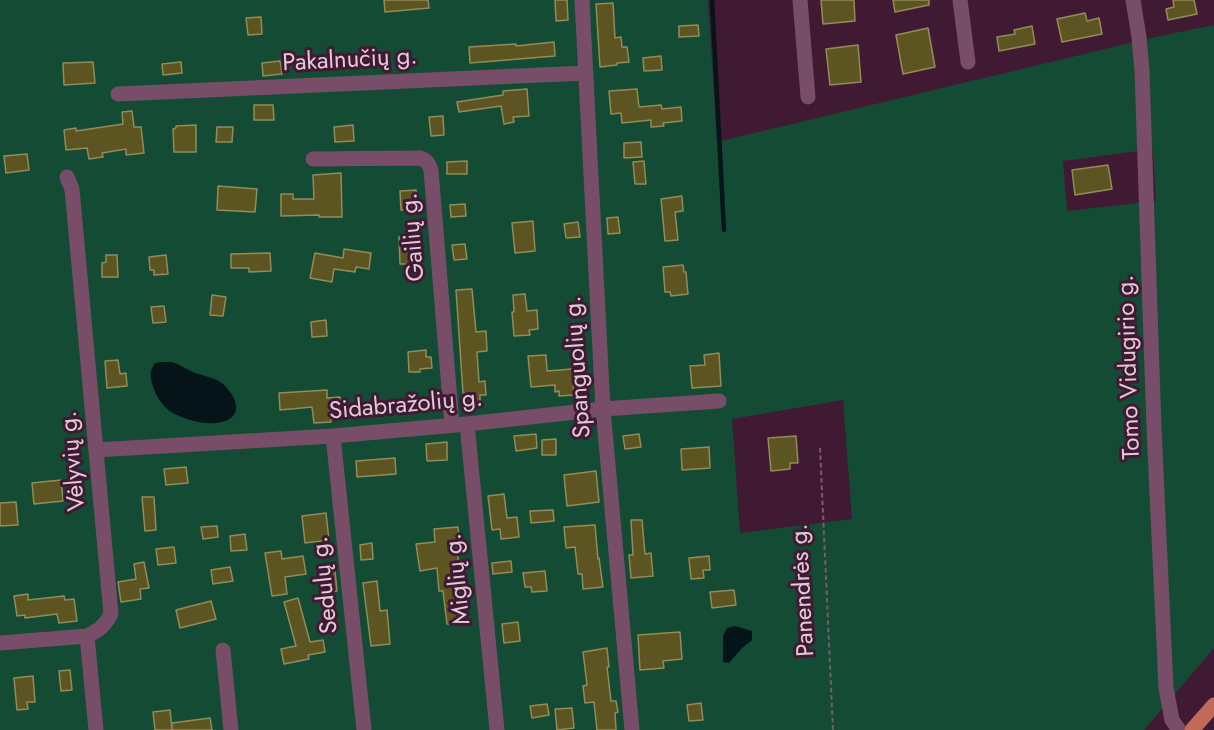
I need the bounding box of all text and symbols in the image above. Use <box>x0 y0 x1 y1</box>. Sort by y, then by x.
street label: Pakalnučių g. <box>282 43 418 79</box>
street label: Gailių g. <box>396 192 432 282</box>
street label: Tomo Vidugirio g. <box>1112 274 1148 460</box>
street label: Spanguolių g. <box>560 295 598 439</box>
street label: Sidabražolių g. <box>328 385 484 427</box>
street label: Vėlyvių g. <box>55 410 93 512</box>
street label: Panendrės g. <box>786 523 822 657</box>
street label: Miglių g. <box>440 532 478 626</box>
street label: Sedulų g. <box>307 535 345 635</box>

